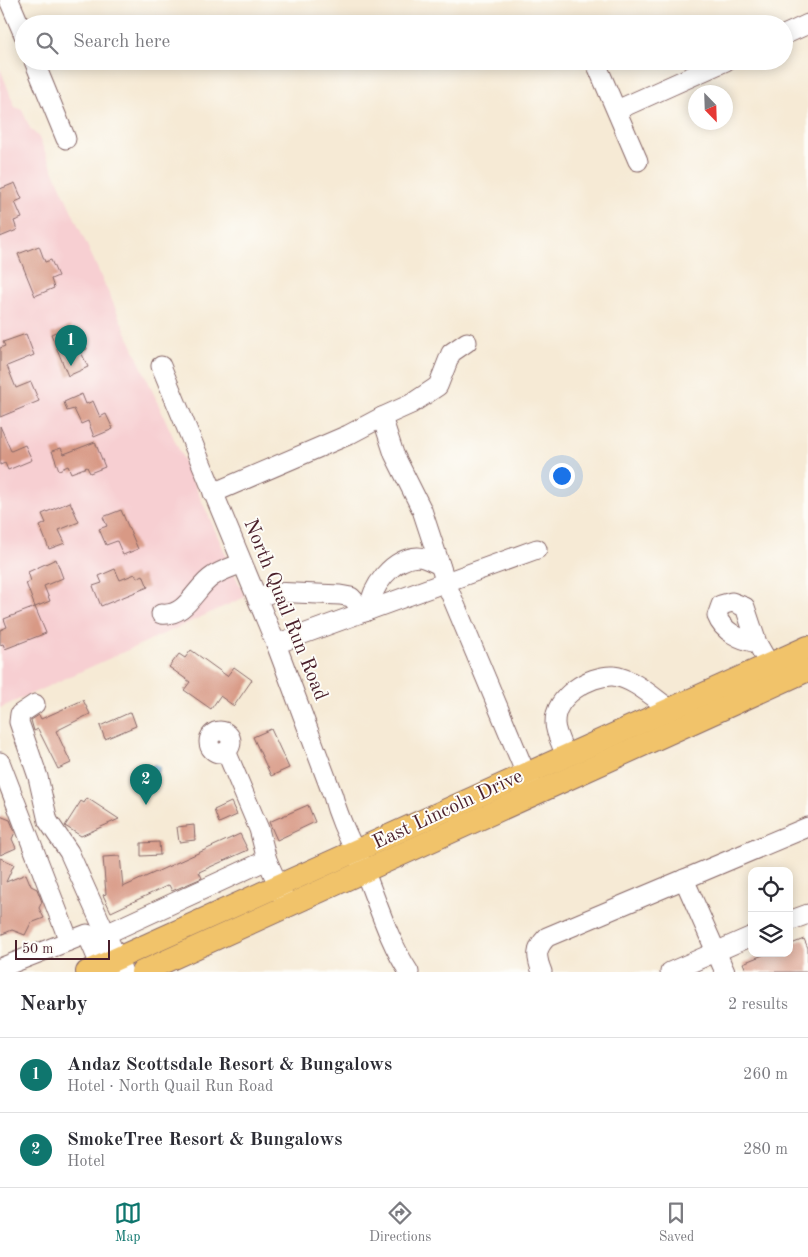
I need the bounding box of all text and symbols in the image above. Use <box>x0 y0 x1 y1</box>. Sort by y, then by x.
search box <box>15 15 793 70</box>
icon: search <box>33 29 61 57</box>
text: Search here <box>73 33 170 52</box>
north arrow <box>688 85 733 130</box>
pin: 1 <box>55 325 87 366</box>
your location <box>549 463 575 489</box>
street label: North Quail Run Road <box>239 516 331 704</box>
pin: 2 <box>130 764 162 805</box>
street label: East Lincoln Drive <box>370 766 526 854</box>
map controls <box>748 867 793 957</box>
button: locate <box>748 867 793 912</box>
button: layers <box>748 912 793 957</box>
scale bar <box>15 937 110 960</box>
text: 50 m <box>22 942 53 956</box>
text: Nearby <box>20 994 88 1015</box>
text: 2 results <box>728 997 788 1013</box>
text: Andaz Scottsdale Resort & Bungalows <box>67 1056 392 1075</box>
text: 1 <box>31 1067 41 1083</box>
text: 260 m <box>743 1067 788 1083</box>
text: Hotel · North Quail Run Road <box>67 1079 273 1095</box>
text: SmokeTree Resort & Bungalows <box>67 1131 342 1150</box>
text: 2 <box>31 1142 41 1158</box>
text: 280 m <box>743 1142 788 1158</box>
text: Hotel <box>67 1154 105 1170</box>
tab: Map <box>114 1199 142 1246</box>
tab: Directions <box>369 1199 431 1246</box>
tab: Saved <box>659 1199 694 1246</box>

